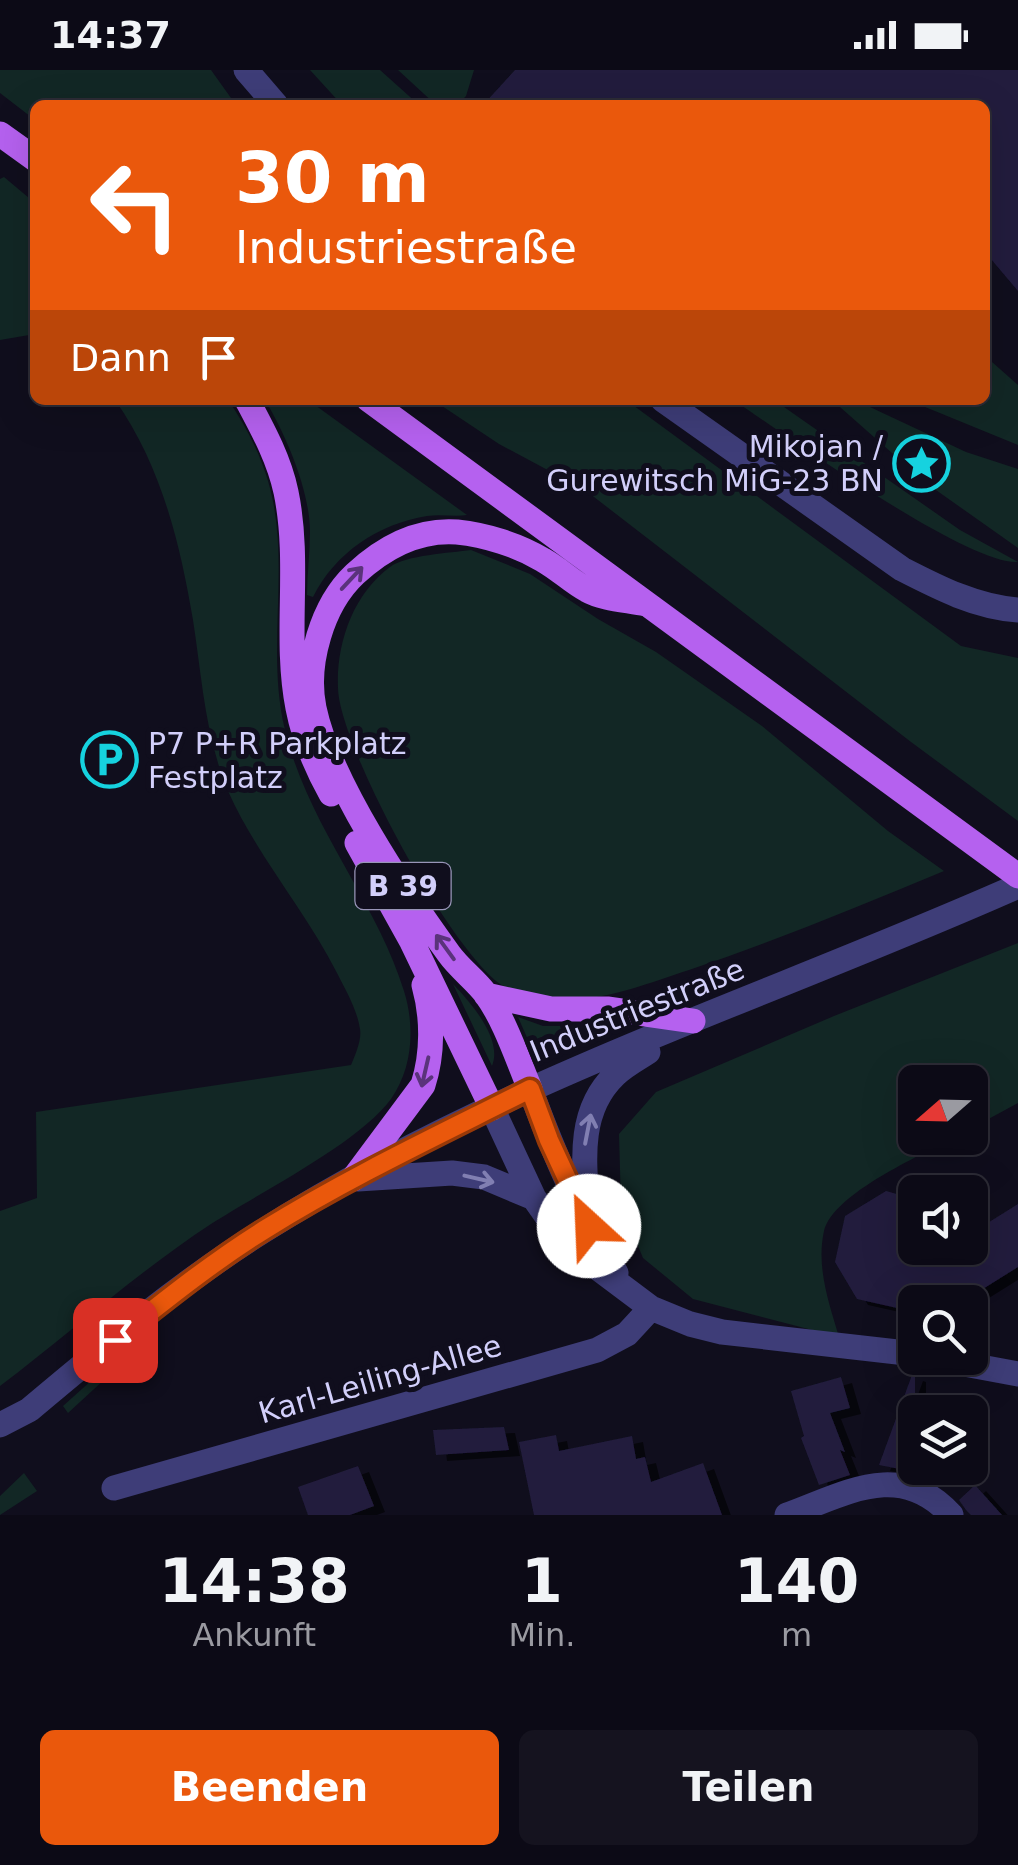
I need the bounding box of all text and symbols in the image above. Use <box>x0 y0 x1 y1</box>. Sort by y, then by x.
text: 14:37 <box>50 13 171 57</box>
text: 30 m <box>235 137 430 219</box>
icon: left <box>70 140 200 270</box>
text: Industriestraße <box>235 221 577 274</box>
icon: arrive <box>191 330 246 385</box>
text: Dann <box>70 336 171 380</box>
place label: Mikojan / Gurewitsch MiG-23 BN <box>546 429 884 498</box>
place icon: Mikojan / Gurewitsch MiG-23 BN <box>892 433 952 493</box>
one-way arrow <box>341 566 364 591</box>
place label: P7 P+R Parkplatz Festplatz <box>148 726 406 795</box>
parking icon: P7 P+R Parkplatz Festplatz <box>79 730 139 790</box>
road number: B 39 <box>356 863 450 909</box>
one-way arrow <box>435 934 456 961</box>
street label: Industriestraße <box>525 951 749 1069</box>
one-way arrow <box>415 1055 433 1087</box>
north arrow <box>898 1065 988 1155</box>
map controls <box>898 1065 988 1485</box>
one-way arrow <box>579 1114 598 1146</box>
one-way arrow <box>463 1171 495 1189</box>
position arrow <box>537 1174 641 1278</box>
button: sound <box>898 1175 988 1265</box>
button: search <box>898 1285 988 1375</box>
pin <box>73 1298 158 1383</box>
icon: arrive <box>88 1313 143 1368</box>
street label: Karl-Leiling-Allee <box>255 1328 505 1430</box>
button: layers <box>898 1395 988 1485</box>
text: 14:38 <box>159 1546 350 1616</box>
text: 1 <box>521 1546 563 1616</box>
text: 140 <box>734 1546 859 1616</box>
text: Ankunft <box>192 1616 316 1654</box>
text: Min. <box>508 1616 575 1654</box>
text: m <box>781 1616 812 1654</box>
button: Beenden <box>40 1730 499 1845</box>
button: Teilen <box>519 1730 978 1845</box>

